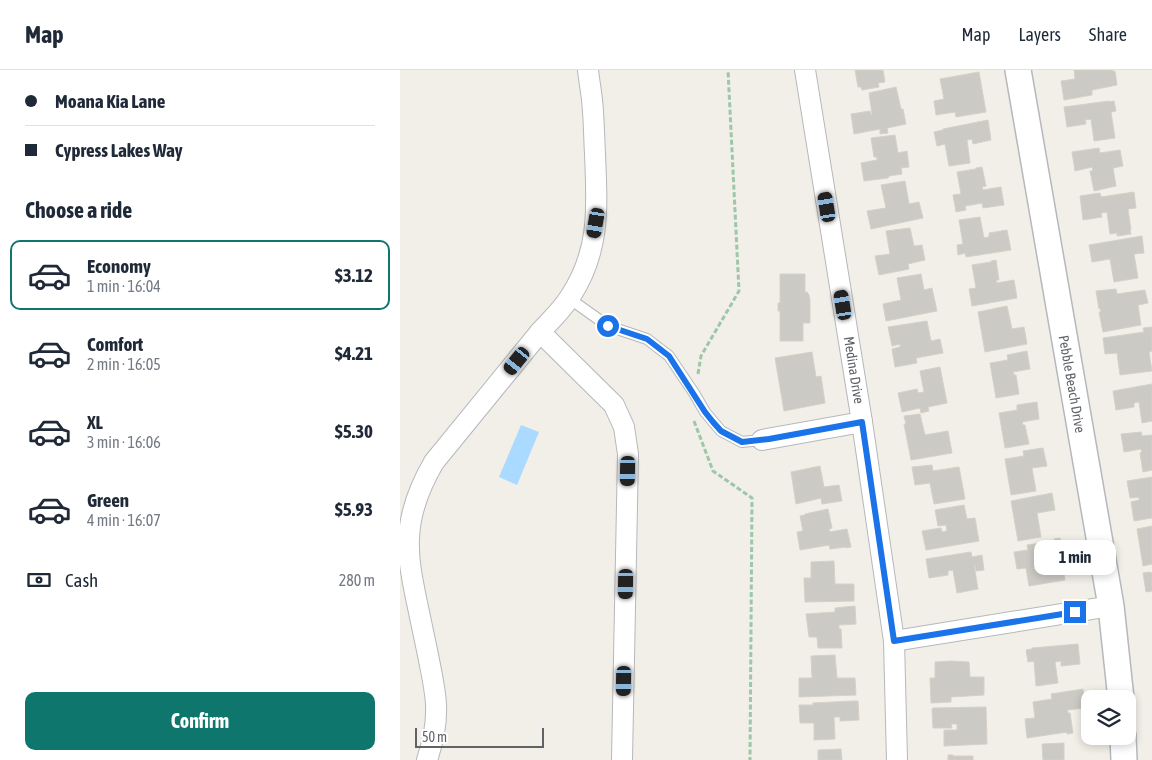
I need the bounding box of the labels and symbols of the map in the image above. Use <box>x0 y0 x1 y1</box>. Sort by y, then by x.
car <box>817 191 836 223</box>
car <box>586 207 605 239</box>
car <box>833 289 852 321</box>
route start <box>597 315 619 337</box>
street label: Pebble Beach Drive <box>1056 334 1088 434</box>
street label: Medina Drive <box>841 335 867 405</box>
car <box>501 345 532 377</box>
car <box>620 456 635 486</box>
callout: 1 min <box>1034 540 1116 574</box>
car <box>618 569 633 599</box>
route end <box>1064 601 1086 623</box>
car <box>616 666 631 696</box>
scale bar <box>415 725 544 748</box>

